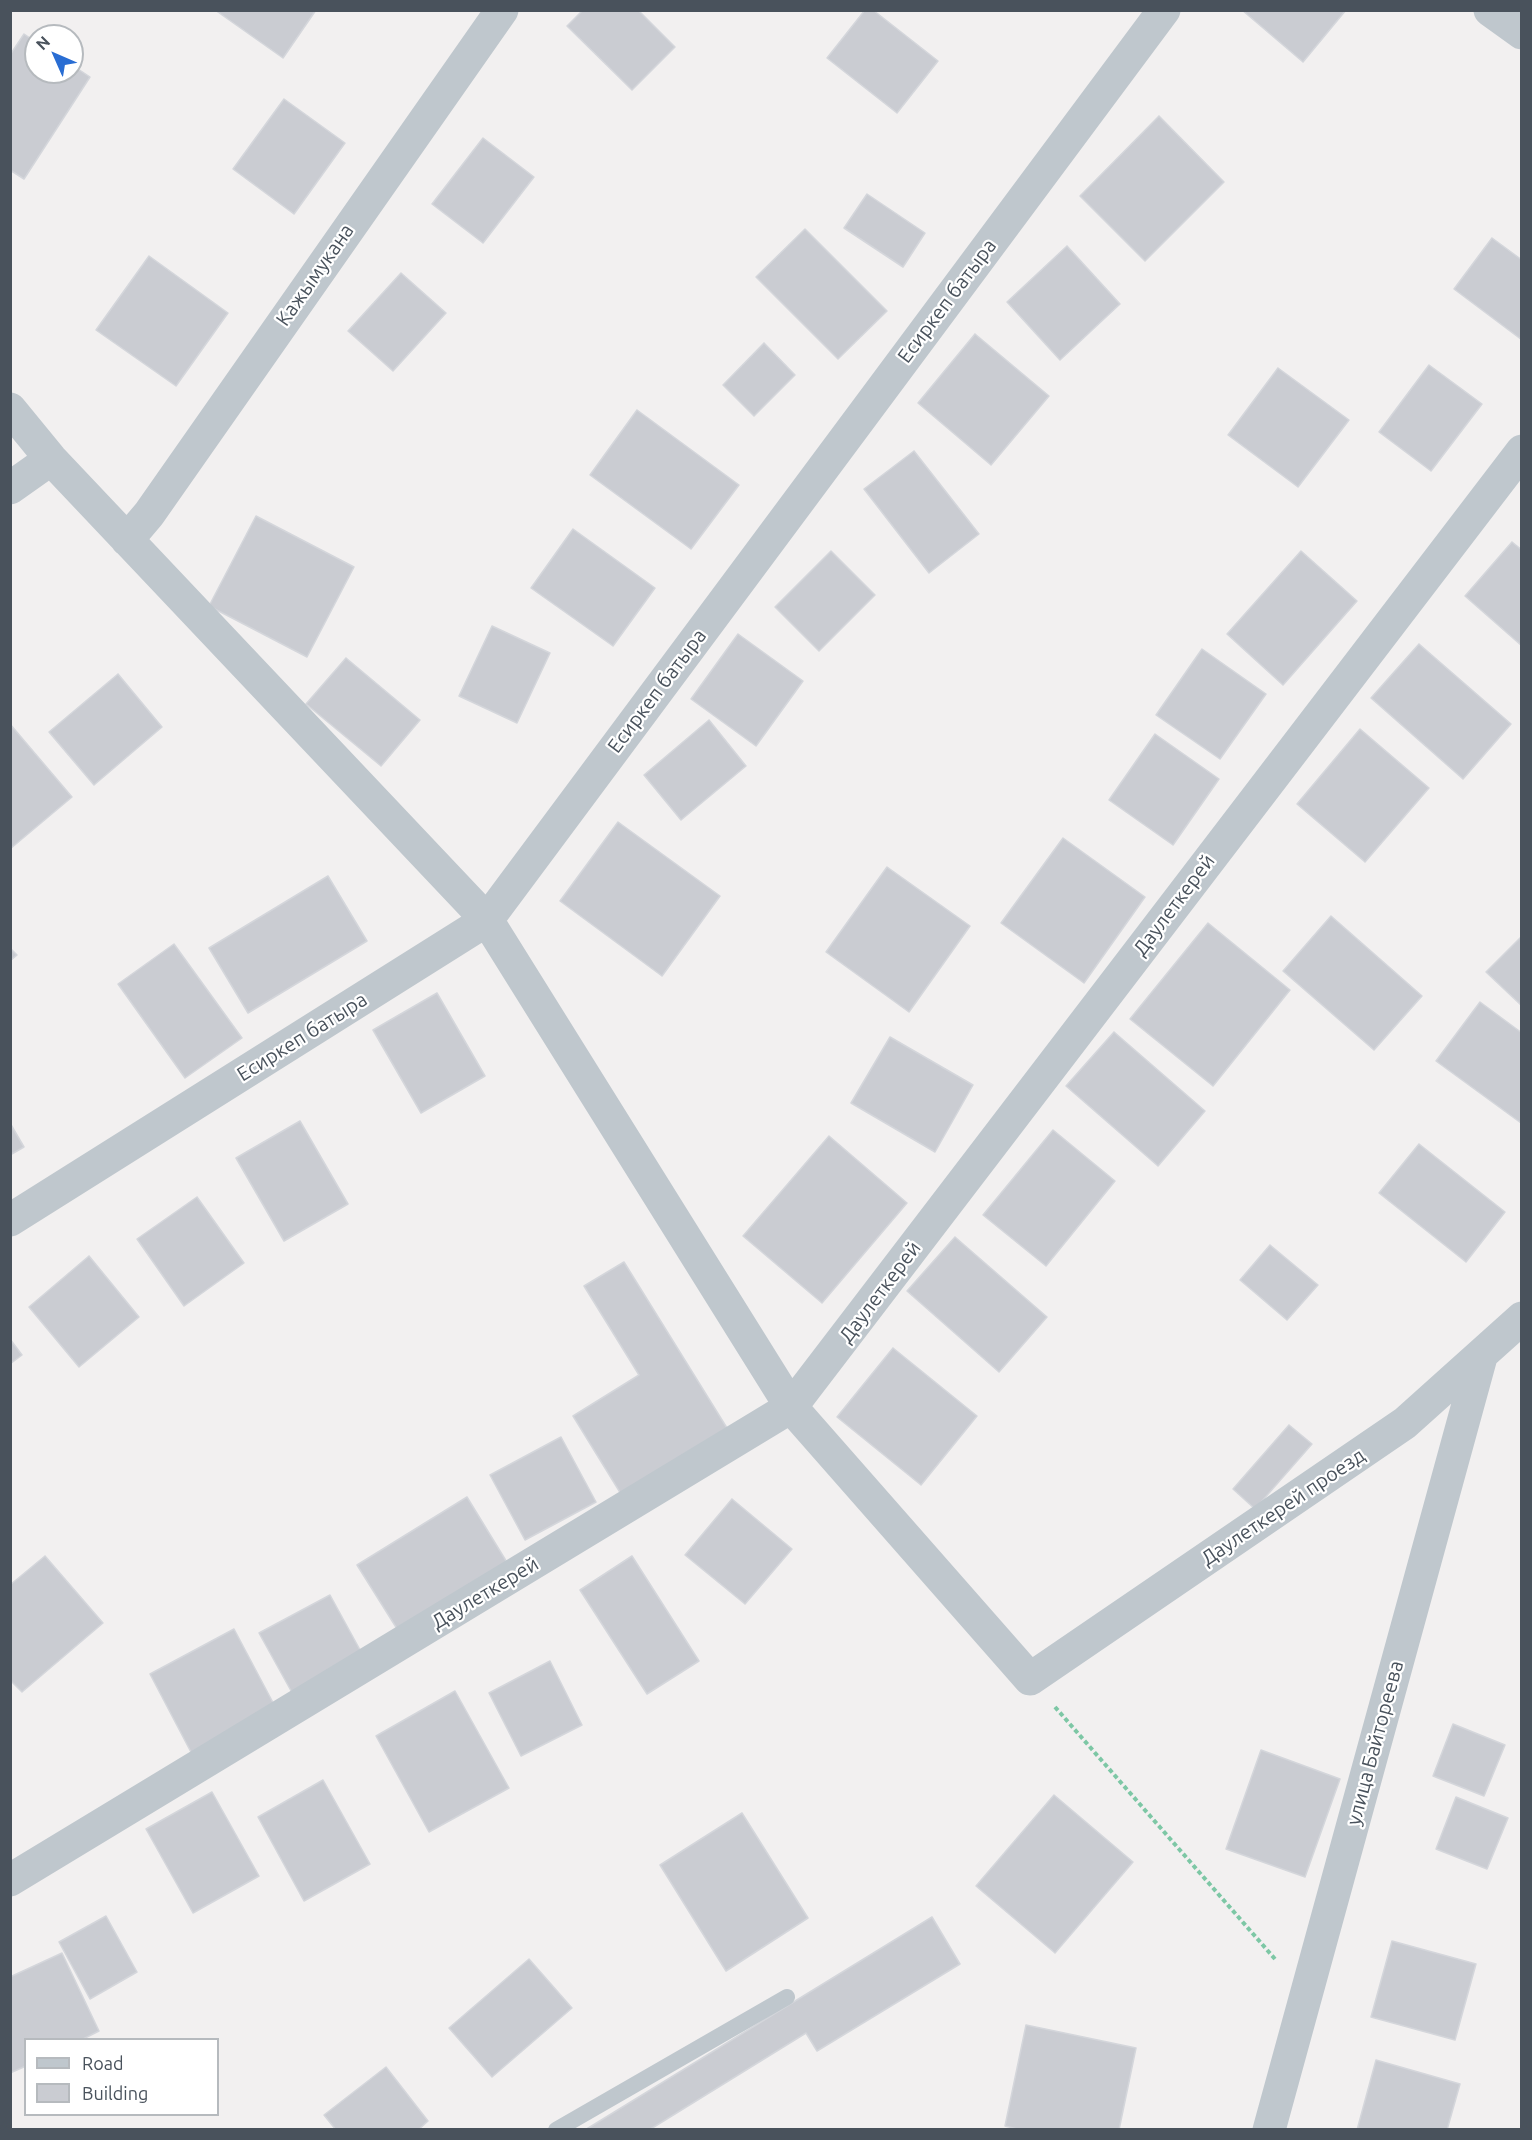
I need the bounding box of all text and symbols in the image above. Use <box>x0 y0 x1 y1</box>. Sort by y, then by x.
north arrow <box>24 24 84 84</box>
text: N <box>32 32 53 53</box>
street label: Кажымукана <box>271 219 359 331</box>
street label: Есиркеп батыра <box>893 234 1001 368</box>
street label: Есиркеп батыра <box>603 624 711 758</box>
street label: Даулеткерей <box>1128 850 1220 960</box>
street label: Есиркеп батыра <box>233 987 371 1087</box>
street label: Даулеткерей <box>834 1237 926 1347</box>
street label: Даулеткерей проезд <box>1196 1443 1370 1571</box>
street label: Даулеткерей <box>427 1552 543 1634</box>
street label: улица Байтореева <box>1341 1658 1409 1828</box>
legend <box>24 2038 219 2116</box>
text: Road <box>82 2053 124 2073</box>
text: Building <box>82 2083 148 2103</box>

